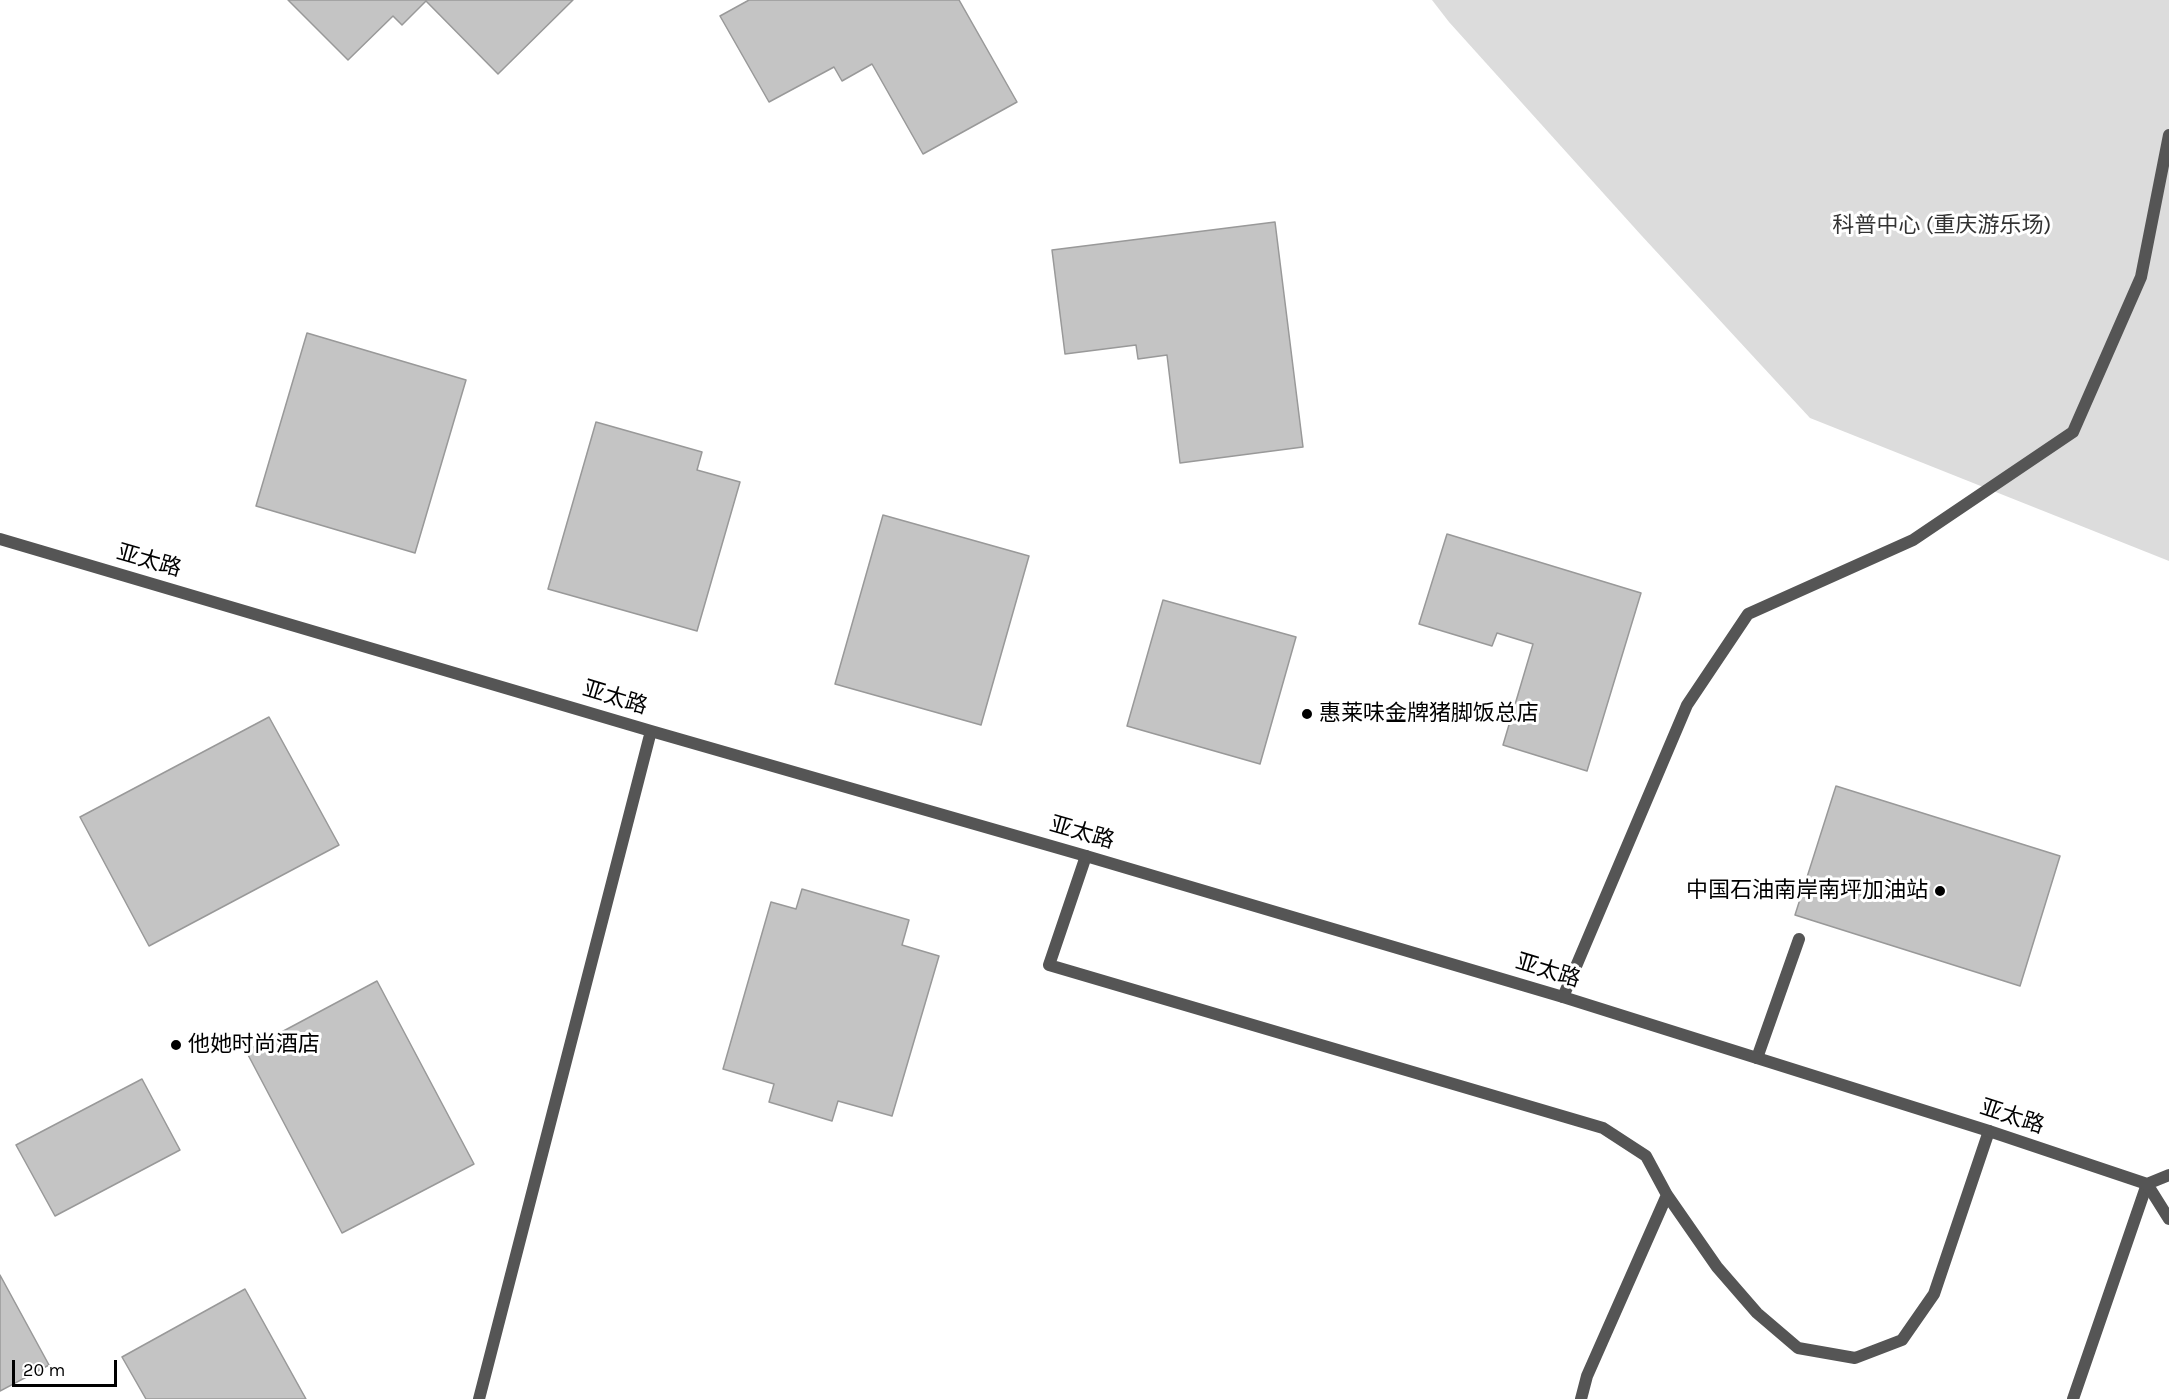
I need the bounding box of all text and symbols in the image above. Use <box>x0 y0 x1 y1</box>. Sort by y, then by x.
park label: 科普中心 (重庆游乐场) <box>1833 213 2051 239</box>
street label: 亚太路 <box>114 539 184 583</box>
street label: 亚太路 <box>580 676 650 720</box>
place label: 惠莱味金牌猪脚饭总店 <box>1319 701 1539 727</box>
marker: 惠莱味金牌猪脚饭总店 <box>1300 707 1314 721</box>
street label: 亚太路 <box>1047 811 1117 855</box>
place label: 中国石油南岸南坪加油站 <box>1686 878 1928 904</box>
marker: 中国石油南岸南坪加油站 <box>1933 884 1947 898</box>
street label: 亚太路 <box>1513 949 1583 993</box>
place label: 他她时尚酒店 <box>188 1032 320 1058</box>
marker: 他她时尚酒店 <box>169 1038 183 1052</box>
street label: 亚太路 <box>1977 1094 2047 1140</box>
scale bar <box>15 1348 120 1386</box>
text: 20 m <box>23 1359 65 1381</box>

